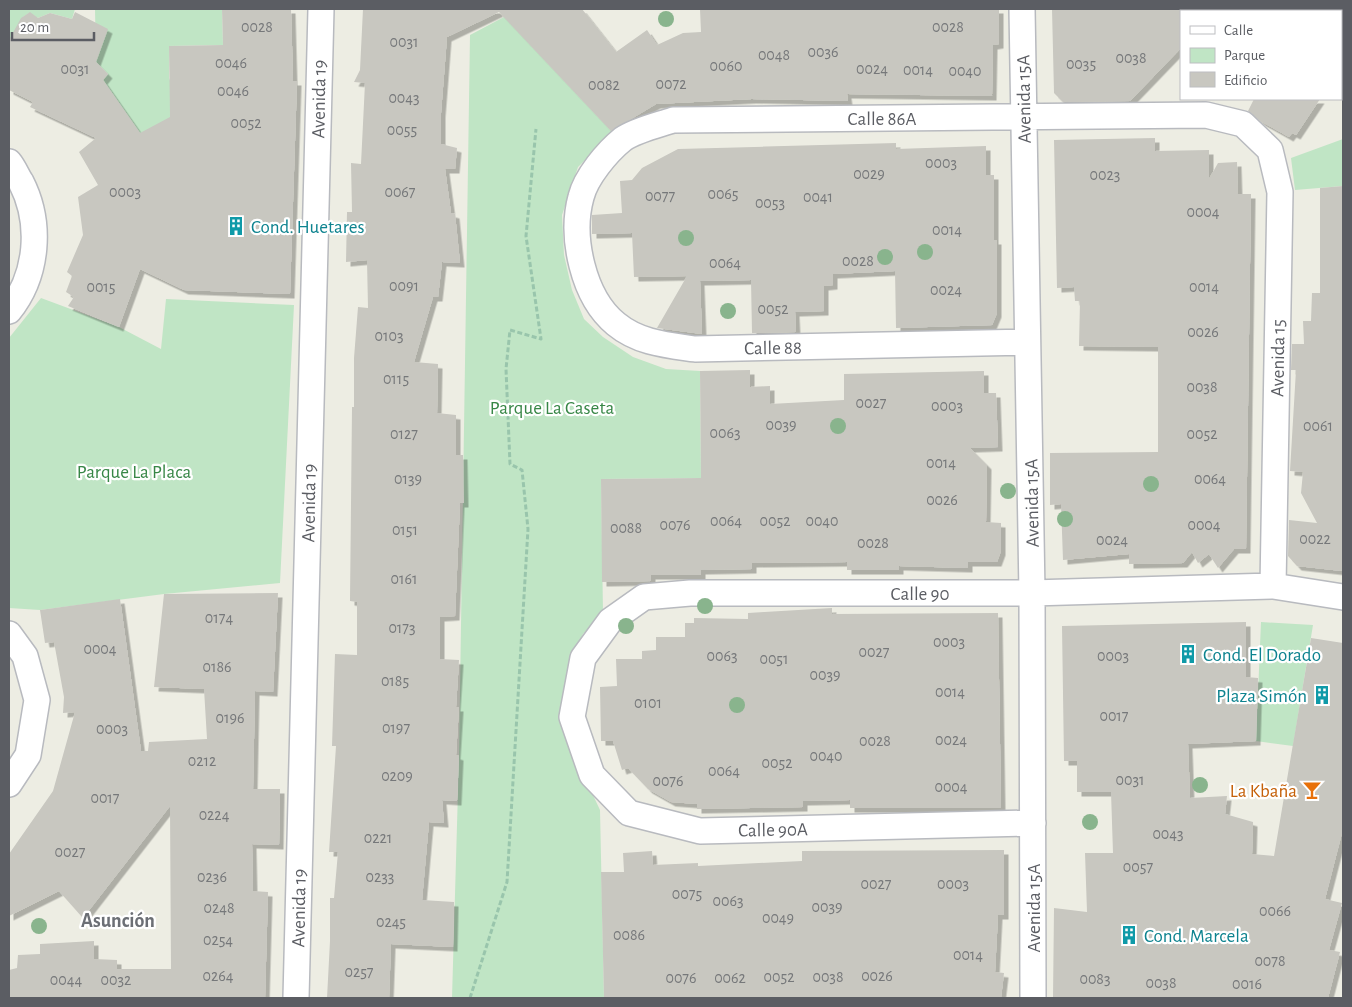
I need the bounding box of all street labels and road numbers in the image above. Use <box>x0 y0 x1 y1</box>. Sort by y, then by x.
street label: Avenida 15A <box>1014 54 1035 144</box>
street label: Avenida 19 <box>309 59 330 139</box>
street label: Calle 86A <box>848 110 916 129</box>
street label: Avenida 15 <box>1268 319 1289 397</box>
street label: Calle 88 <box>744 338 802 359</box>
street label: Avenida 15A <box>1022 458 1043 548</box>
street label: Avenida 19 <box>299 463 320 543</box>
street label: Calle 90 <box>891 585 949 604</box>
street label: Calle 90A <box>738 820 808 841</box>
street label: Avenida 15A <box>1025 864 1044 952</box>
street label: Avenida 19 <box>289 868 310 948</box>

